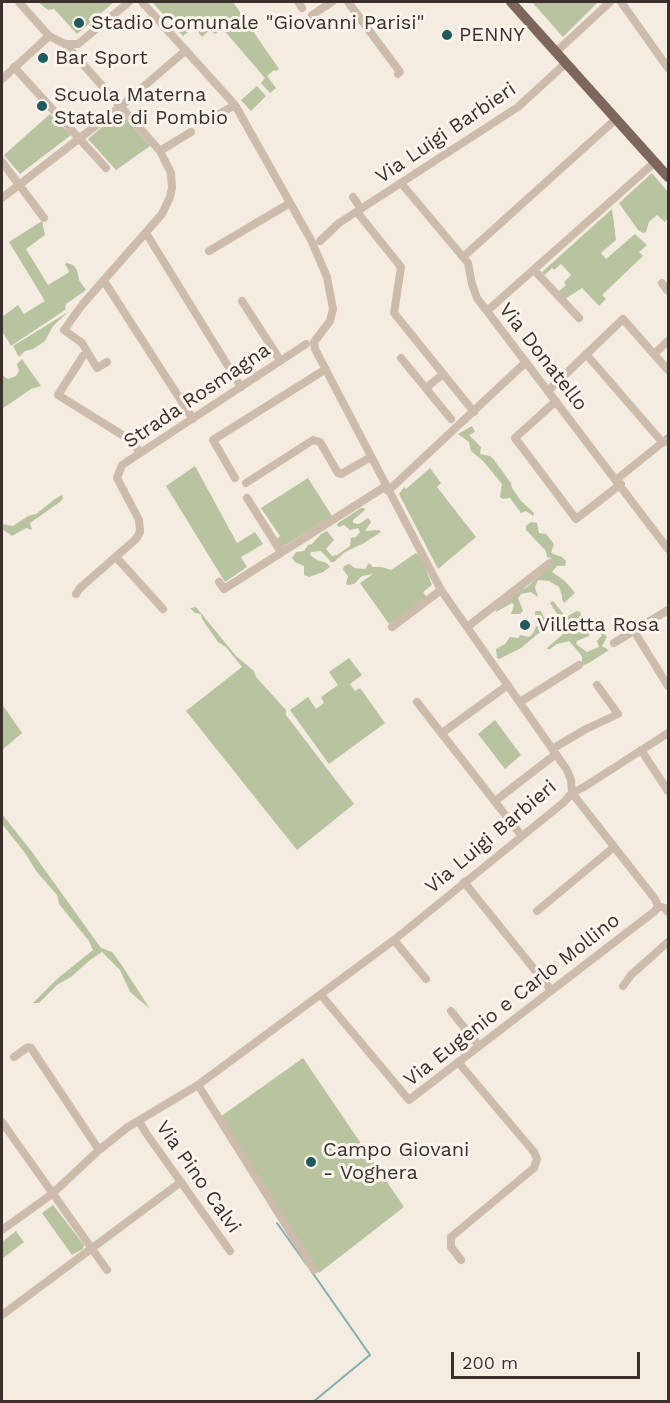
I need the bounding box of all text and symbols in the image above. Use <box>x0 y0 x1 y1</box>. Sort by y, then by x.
place label: Stadio Comunale "Giovanni Parisi" <box>91 11 425 35</box>
marker: Stadio Comunale "Giovanni Parisi" <box>72 16 86 30</box>
place label: PENNY <box>459 23 525 47</box>
marker: PENNY <box>440 28 454 42</box>
place label: Bar Sport <box>55 46 148 70</box>
marker: Bar Sport <box>36 51 50 65</box>
street label: Via Luigi Barbieri <box>371 77 521 189</box>
place label: Scuola Materna Statale di Pombio <box>54 83 228 130</box>
marker: Scuola Materna Statale di Pombio <box>35 99 49 113</box>
street label: Via Donatello <box>493 298 593 416</box>
street label: Strada Rosmagna <box>119 338 275 454</box>
place label: Villetta Rosa <box>537 613 659 637</box>
marker: Villetta Rosa <box>518 618 532 632</box>
street label: Via Luigi Barbieri <box>420 775 562 899</box>
street label: Via Eugenio e Carlo Mollino <box>399 908 625 1092</box>
street label: Via Pino Calvi <box>150 1116 246 1238</box>
place label: Campo Giovani - Voghera <box>323 1138 469 1185</box>
marker: Campo Giovani - Voghera <box>304 1155 318 1169</box>
scale bar <box>454 1340 643 1378</box>
text: 200 m <box>462 1352 518 1373</box>

